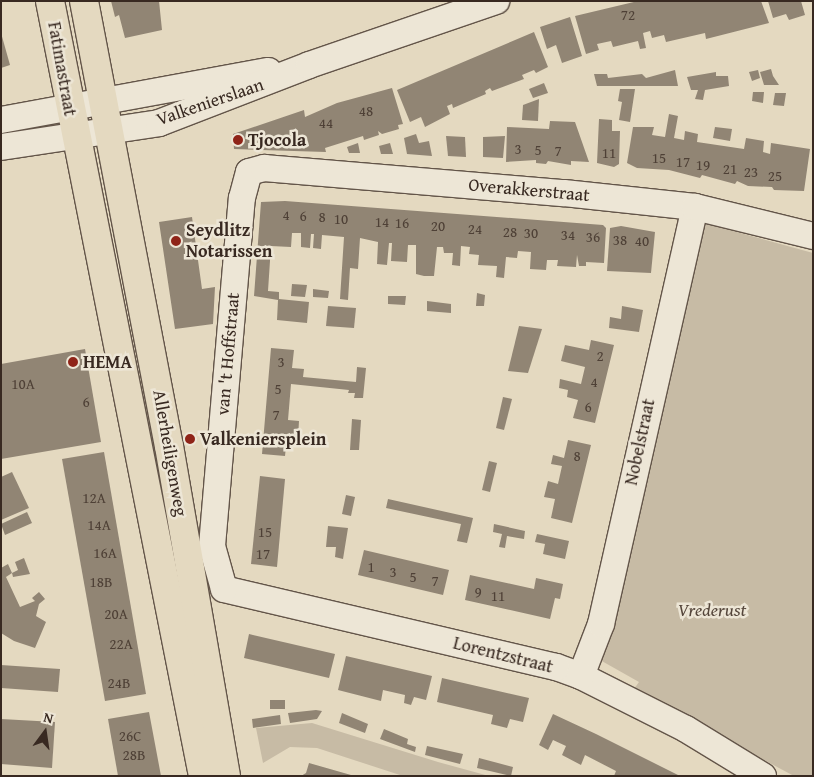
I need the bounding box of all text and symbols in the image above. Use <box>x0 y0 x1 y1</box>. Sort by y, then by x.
house number: 72 <box>621 6 635 24</box>
street label: Fatimastraat <box>43 20 81 118</box>
street label: Valkenierslaan <box>154 74 266 130</box>
house number: 48 <box>359 102 373 120</box>
house number: 44 <box>319 114 333 132</box>
place label: Tjocola <box>248 129 306 151</box>
marker: Tjocola <box>232 134 244 146</box>
house number: 3 <box>514 140 522 158</box>
house number: 5 <box>534 141 542 159</box>
house number: 7 <box>554 142 562 160</box>
house number: 11 <box>602 144 616 162</box>
house number: 15 <box>652 149 666 167</box>
house number: 17 <box>676 153 690 171</box>
house number: 19 <box>696 156 710 174</box>
house number: 21 <box>723 160 737 178</box>
house number: 23 <box>744 163 758 181</box>
house number: 25 <box>768 167 782 185</box>
street label: Overakkerstraat <box>468 174 590 206</box>
house number: 4 <box>282 206 290 224</box>
house number: 6 <box>299 207 307 225</box>
house number: 8 <box>318 208 326 226</box>
house number: 10 <box>334 210 348 228</box>
house number: 14 <box>375 213 389 231</box>
house number: 16 <box>395 214 409 232</box>
house number: 20 <box>431 217 445 235</box>
place label: Seydlitz Notarissen <box>186 220 272 262</box>
house number: 24 <box>468 220 482 238</box>
house number: 28 <box>503 223 517 241</box>
house number: 30 <box>524 224 538 242</box>
house number: 34 <box>561 226 575 244</box>
house number: 36 <box>586 228 600 246</box>
house number: 38 <box>613 231 627 249</box>
house number: 40 <box>635 232 649 250</box>
marker: Seydlitz Notarissen <box>170 235 182 247</box>
street label: van 't Hoffstraat <box>212 292 244 416</box>
house number: 2 <box>596 347 604 365</box>
place label: HEMA <box>83 351 132 373</box>
house number: 3 <box>277 353 285 371</box>
marker: HEMA <box>67 356 79 368</box>
house number: 4 <box>590 373 598 391</box>
house number: 10A <box>11 375 35 393</box>
house number: 5 <box>274 380 282 398</box>
street label: Allerheiligenweg <box>148 388 192 518</box>
house number: 6 <box>82 393 90 411</box>
street label: Nobelstraat <box>620 397 660 487</box>
house number: 6 <box>584 398 592 416</box>
house number: 7 <box>272 406 280 424</box>
place label: Valkeniersplein <box>200 428 326 450</box>
marker: Valkeniersplein <box>184 433 196 445</box>
house number: 8 <box>573 447 581 465</box>
house number: 12A <box>82 489 106 507</box>
house number: 14A <box>87 516 111 534</box>
house number: 15 <box>258 523 272 541</box>
house number: 16A <box>93 544 117 562</box>
house number: 17 <box>256 545 270 563</box>
house number: 1 <box>367 558 375 576</box>
house number: 3 <box>389 563 397 581</box>
house number: 5 <box>409 568 417 586</box>
house number: 7 <box>431 572 439 590</box>
house number: 18B <box>90 573 112 591</box>
house number: 9 <box>474 583 482 601</box>
house number: 11 <box>491 587 505 605</box>
park label: Vrederust <box>678 599 746 621</box>
house number: 20A <box>104 605 128 623</box>
street label: Lorentzstraat <box>451 632 555 678</box>
house number: 22A <box>109 635 133 653</box>
house number: 24B <box>108 674 130 692</box>
north arrow <box>20 707 70 757</box>
text: N <box>42 707 56 728</box>
house number: 26C <box>119 727 141 745</box>
house number: 28B <box>123 746 145 764</box>

